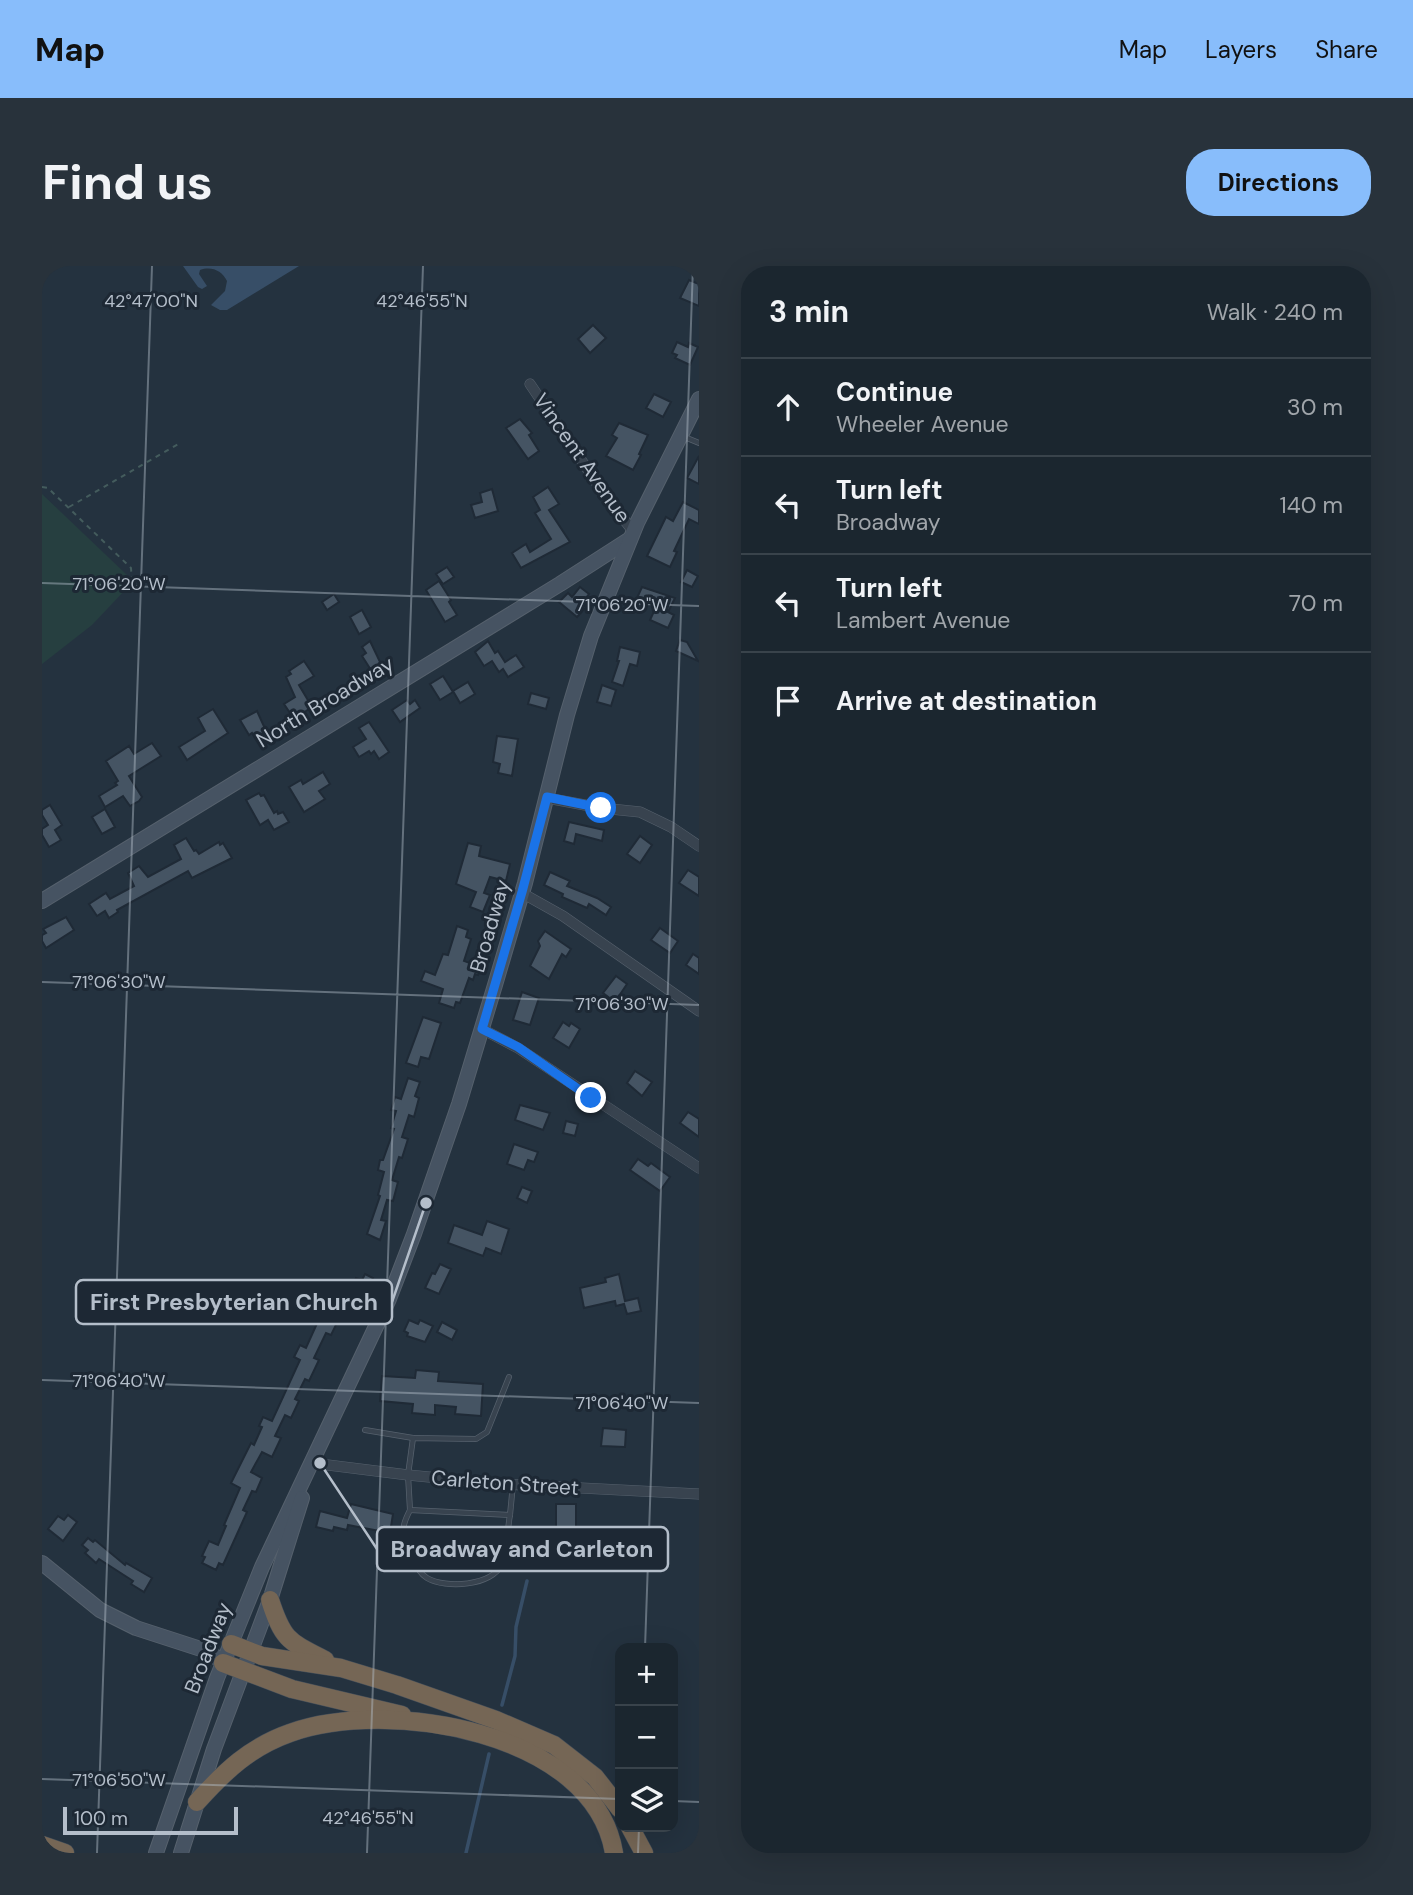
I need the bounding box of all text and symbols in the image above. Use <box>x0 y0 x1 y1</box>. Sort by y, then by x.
text: Map <box>35 28 105 71</box>
text: Map <box>1119 34 1167 65</box>
text: Layers <box>1205 34 1277 65</box>
text: Share <box>1315 34 1378 65</box>
button: Directions <box>1186 149 1371 216</box>
text: Find us <box>42 150 213 214</box>
text: 42°47'00"N <box>104 289 198 313</box>
text: 42°46'55"N <box>376 289 468 313</box>
text: 3 min <box>769 292 849 331</box>
text: Walk · 240 m <box>1207 297 1343 327</box>
text: Continue <box>836 375 953 409</box>
street label: Vincent Avenue <box>527 388 637 528</box>
icon: ahead <box>769 388 807 426</box>
text: 30 m <box>1287 392 1343 422</box>
text: Wheeler Avenue <box>836 409 1009 439</box>
text: Turn left <box>836 473 943 507</box>
icon: left <box>769 486 807 524</box>
text: 140 m <box>1280 490 1343 520</box>
text: Broadway <box>836 507 941 537</box>
text: Turn left <box>836 571 943 605</box>
text: 71°06'20"W <box>72 572 166 596</box>
icon: left <box>769 584 807 622</box>
text: 70 m <box>1289 588 1343 618</box>
text: 71°06'20"W <box>575 593 669 617</box>
text: Lambert Avenue <box>836 605 1010 635</box>
street label: North Broadway <box>251 650 399 754</box>
icon: arrive <box>769 682 807 720</box>
text: Arrive at destination <box>836 684 1097 718</box>
route start <box>585 792 616 823</box>
street label: Broadway <box>463 876 517 976</box>
text: 71°06'30"W <box>72 970 166 994</box>
text: 71°06'30"W <box>575 992 669 1016</box>
route end <box>575 1082 606 1113</box>
callout: First Presbyterian Church <box>76 1280 392 1324</box>
text: First Presbyterian Church <box>90 1287 378 1317</box>
text: 71°06'40"W <box>73 1369 165 1393</box>
text: 71°06'40"W <box>576 1391 668 1415</box>
street label: Carleton Street <box>430 1464 580 1502</box>
callout: Broadway and Carleton <box>377 1527 668 1571</box>
text: Broadway and Carleton <box>391 1534 653 1564</box>
street label: Broadway <box>178 1598 238 1698</box>
map controls <box>615 1643 678 1832</box>
button: + <box>615 1643 678 1706</box>
button: − <box>615 1706 678 1769</box>
text: 71°06'50"W <box>72 1768 166 1792</box>
button: layers <box>615 1769 678 1832</box>
scale bar <box>63 1804 238 1836</box>
text: 100 m <box>74 1806 128 1831</box>
text: 42°46'55"N <box>322 1806 414 1830</box>

